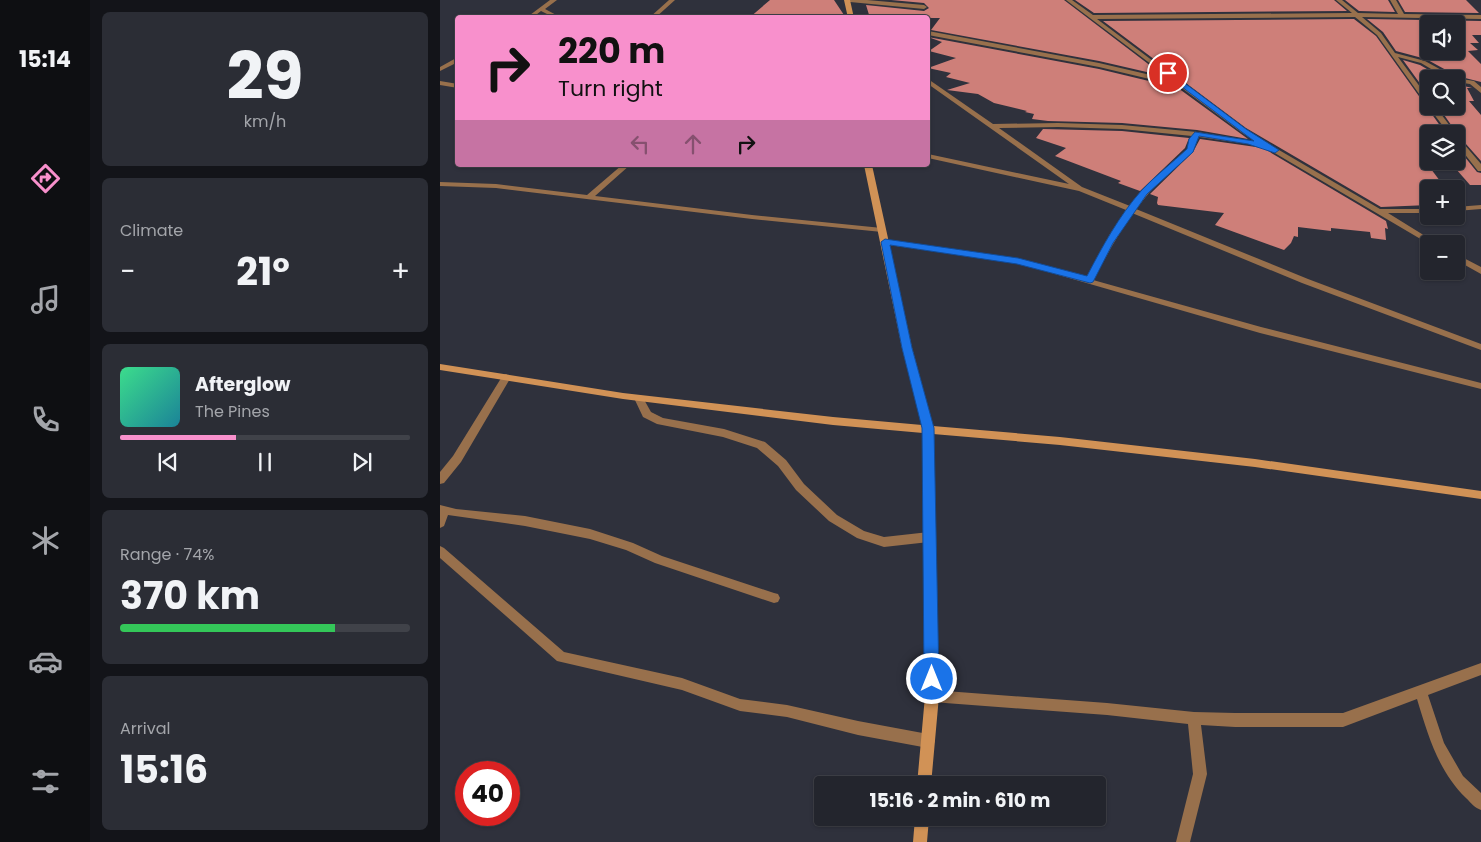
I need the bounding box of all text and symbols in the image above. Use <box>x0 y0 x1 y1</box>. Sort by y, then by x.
map controls <box>1420 15 1465 280</box>
button: sound <box>1420 15 1465 60</box>
text: 220 m <box>558 26 665 75</box>
text: 29 <box>226 31 304 122</box>
icon: right <box>475 35 540 100</box>
text: 15:14 <box>19 44 71 75</box>
pin <box>1147 52 1189 94</box>
icon: arrive <box>1154 59 1182 87</box>
button: search <box>1420 70 1465 115</box>
text: Turn right <box>558 73 663 104</box>
text: km/h <box>244 110 286 133</box>
button: layers <box>1420 125 1465 170</box>
icon: left <box>626 130 654 158</box>
icon: ahead <box>679 130 707 158</box>
icon: right <box>732 130 760 158</box>
icon: directions <box>28 161 63 196</box>
button: + <box>1420 180 1465 225</box>
text: Climate <box>120 219 183 242</box>
button: − <box>1420 235 1465 280</box>
text: 21° <box>236 245 290 298</box>
text: − <box>120 252 135 291</box>
text: + <box>391 252 410 291</box>
icon: music <box>28 282 63 317</box>
text: Afterglow <box>195 371 290 398</box>
text: The Pines <box>195 400 270 423</box>
icon: phone <box>28 402 63 437</box>
icon: previous <box>154 448 182 476</box>
icon: pause <box>251 448 279 476</box>
icon: next <box>348 448 376 476</box>
icon: climate <box>28 523 63 558</box>
text: Range · 74% <box>120 543 214 566</box>
text: 370 km <box>120 569 260 622</box>
icon: car <box>28 644 63 679</box>
position arrow <box>905 652 957 704</box>
text: Arrival <box>120 717 170 740</box>
text: 15:16 <box>120 743 208 796</box>
speed limit sign: 40 <box>455 761 520 826</box>
icon: filters <box>28 764 63 799</box>
text: 15:16 · 2 min · 610 m <box>870 787 1050 814</box>

